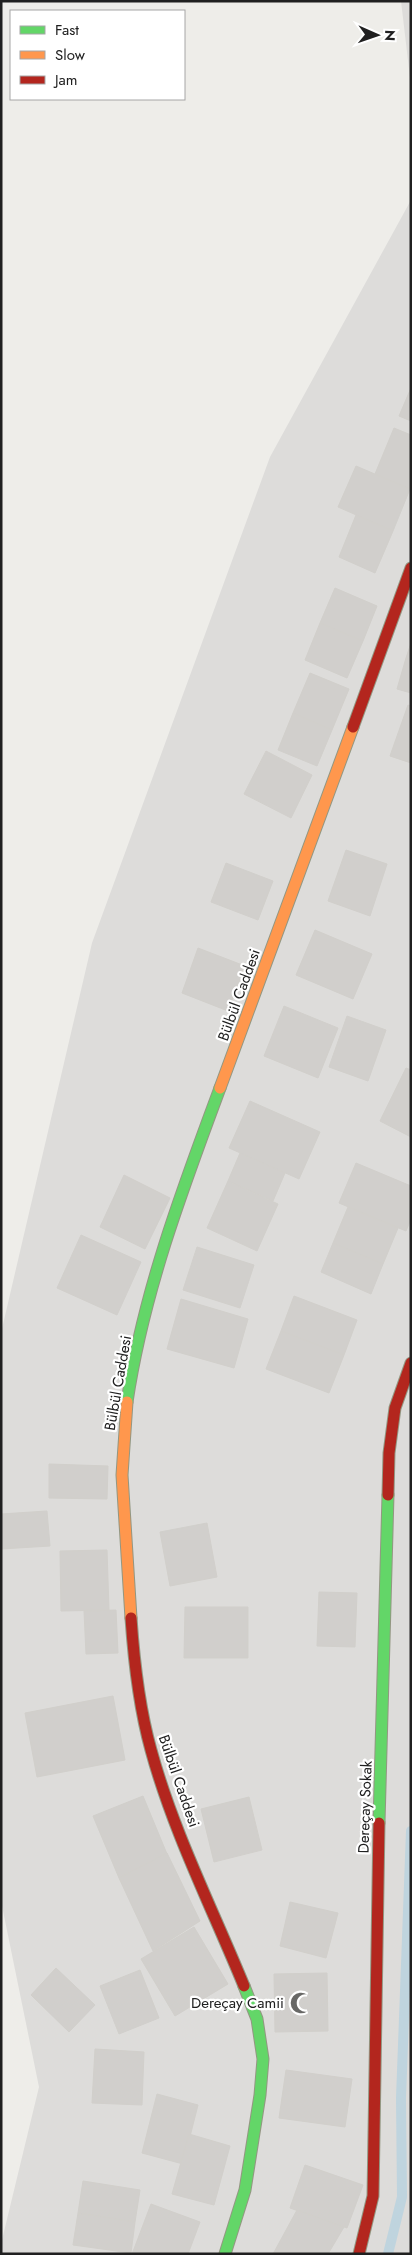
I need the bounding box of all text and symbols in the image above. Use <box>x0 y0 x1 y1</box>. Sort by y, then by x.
legend <box>10 10 185 100</box>
north arrow <box>352 10 402 60</box>
text: Fast <box>55 19 79 41</box>
text: N <box>380 30 400 41</box>
text: Slow <box>55 44 86 66</box>
text: Jam <box>53 69 78 91</box>
street label: Bülbül Caddesi <box>212 946 266 1044</box>
street label: Bülbül Caddesi <box>99 1334 137 1432</box>
street label: Bülbül Caddesi <box>153 1732 205 1830</box>
street label: Dereçay Sokak <box>352 1760 378 1854</box>
mosque icon: Dereçay Camii <box>288 1990 314 2016</box>
place label: Dereçay Camii <box>191 1992 284 2014</box>

